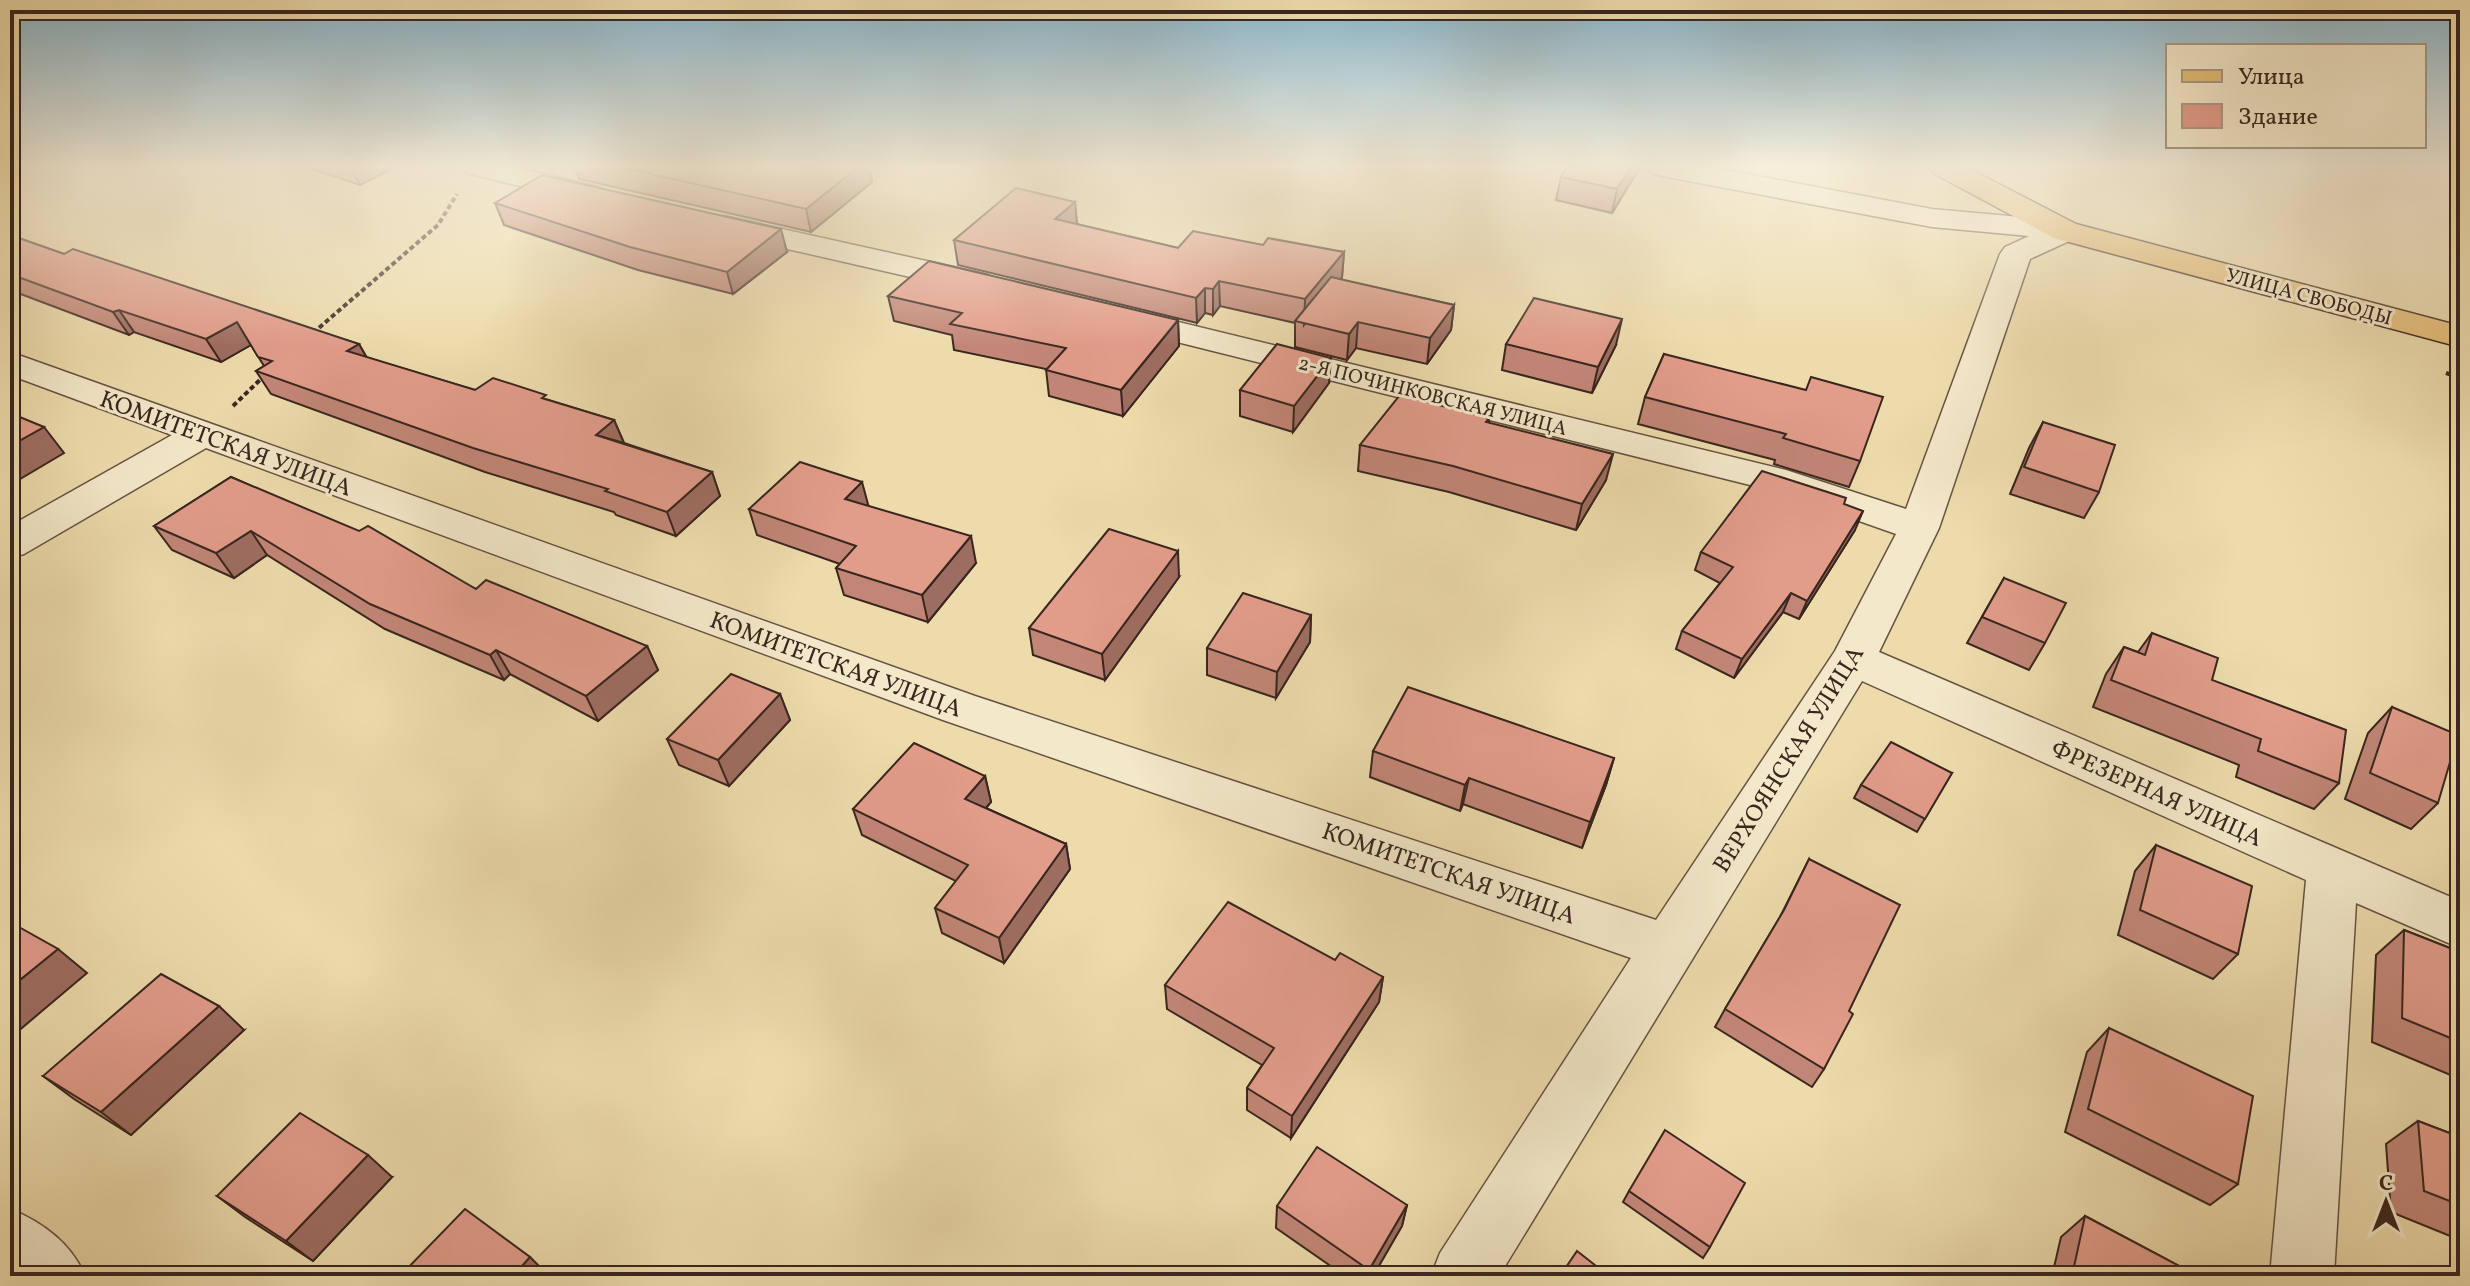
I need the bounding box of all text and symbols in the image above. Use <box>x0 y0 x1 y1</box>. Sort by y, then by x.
legend <box>2166 44 2426 148</box>
text: Улица <box>2238 61 2305 95</box>
text: Здание <box>2238 101 2318 135</box>
street label: УЛИЦА СВОБОДЫ <box>2222 262 2395 334</box>
street label: 2-Я ПОЧИНКОВСКАЯ УЛИЦА <box>1295 350 1570 444</box>
street label: КОМИТЕТСКАЯ УЛИЦА <box>94 383 356 506</box>
street label: КОМИТЕТСКАЯ УЛИЦА <box>704 604 966 727</box>
street label: ВЕРХОЯНСКАЯ УЛИЦА <box>1706 640 1874 880</box>
street label: ФРЕЗЕРНАЯ УЛИЦА <box>2045 733 2267 857</box>
street label: КОМИТЕТСКАЯ УЛИЦА <box>1317 815 1580 934</box>
north arrow <box>2346 1162 2426 1242</box>
text: С <box>2379 1169 2393 1200</box>

